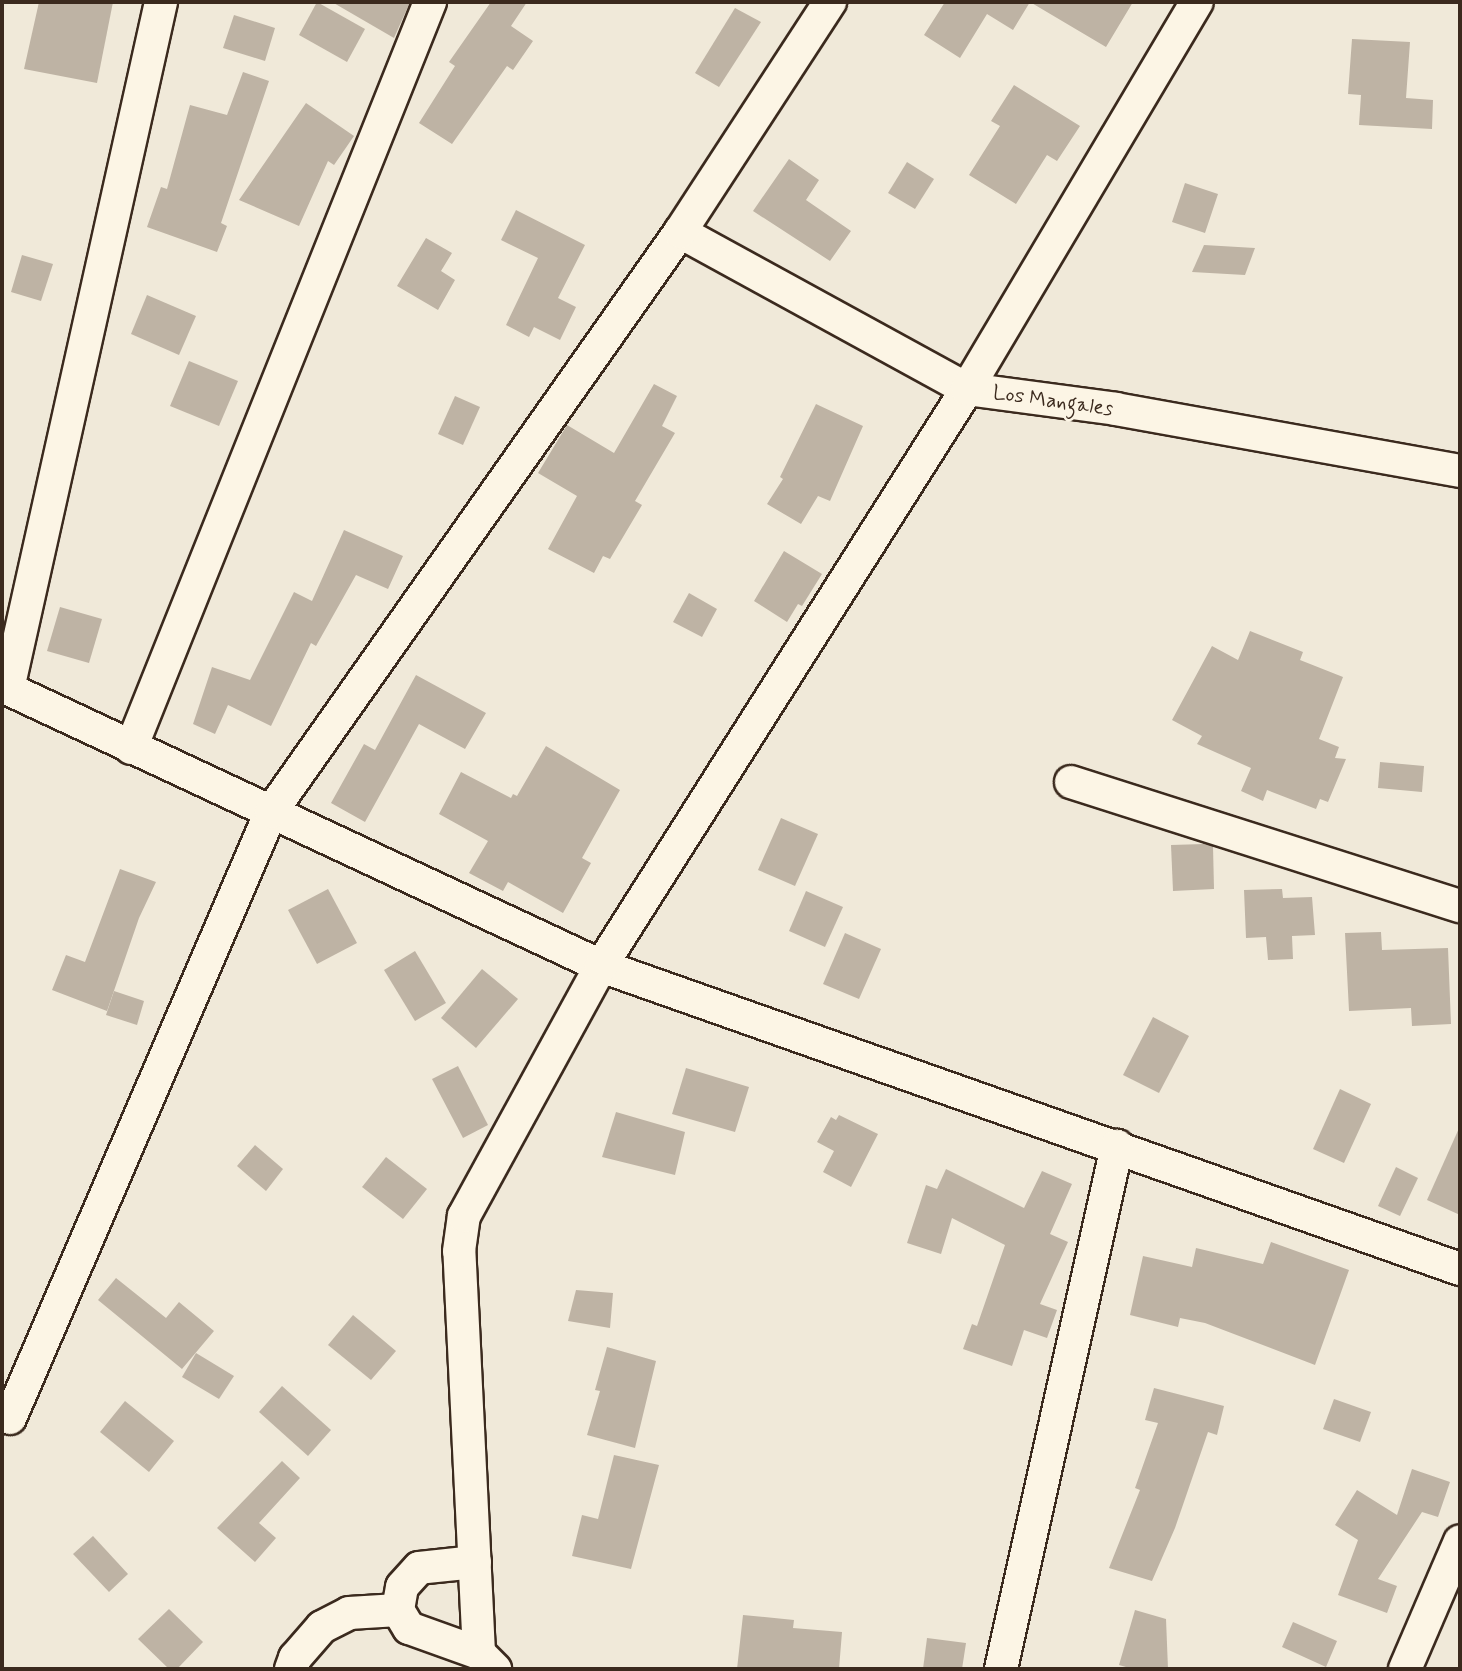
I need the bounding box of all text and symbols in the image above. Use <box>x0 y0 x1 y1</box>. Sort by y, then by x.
street label: Los Mangales <box>990 380 1116 422</box>

